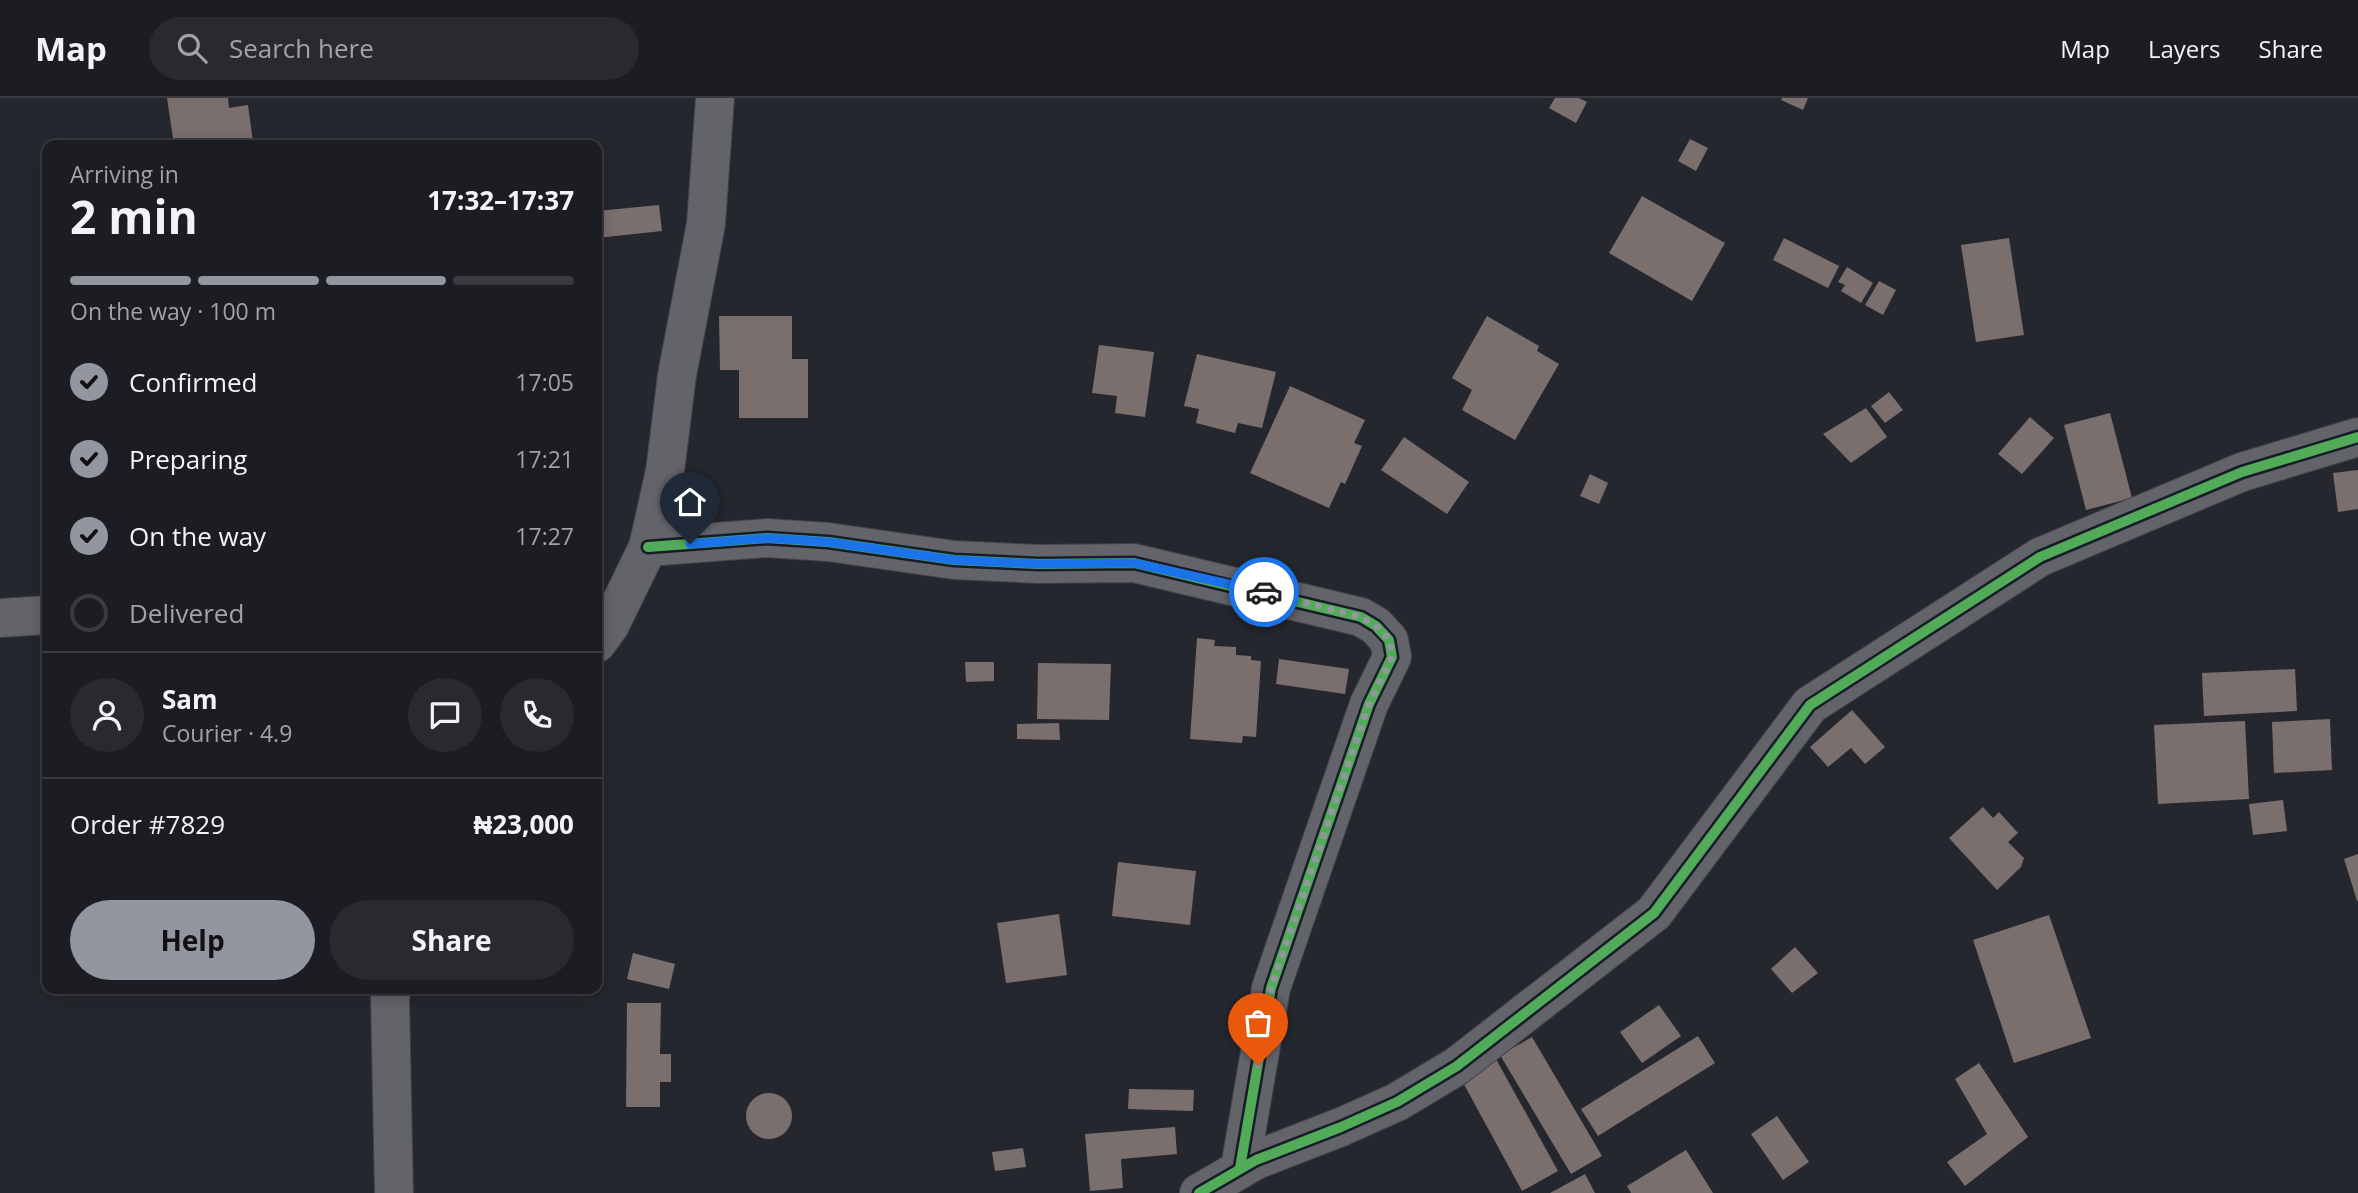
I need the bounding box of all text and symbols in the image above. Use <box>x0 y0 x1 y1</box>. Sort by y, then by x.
search box <box>149 17 639 80</box>
text: Map <box>35 26 107 71</box>
icon: search <box>173 29 211 67</box>
text: Search here <box>229 30 374 66</box>
text: Map <box>2060 32 2110 65</box>
text: Layers <box>2148 32 2221 65</box>
text: Share <box>2259 32 2323 65</box>
text: Arriving in <box>70 158 179 190</box>
text: 17:32–17:37 <box>427 182 574 218</box>
text: 2 min <box>70 185 198 247</box>
text: On the way · 100 m <box>70 295 276 327</box>
icon: check <box>70 363 108 401</box>
text: Confirmed <box>129 364 257 400</box>
text: 17:05 <box>515 366 574 398</box>
icon: check <box>70 440 108 478</box>
text: Preparing <box>129 441 247 477</box>
text: 17:21 <box>515 443 574 475</box>
pin <box>660 472 720 544</box>
icon: home <box>671 483 709 521</box>
icon: check <box>70 517 108 555</box>
text: On the way <box>129 518 266 554</box>
text: 17:27 <box>515 520 574 552</box>
courier <box>1229 557 1299 627</box>
icon: car <box>1245 573 1283 611</box>
text: Delivered <box>129 595 244 631</box>
button: person <box>70 678 144 752</box>
button: chat <box>408 678 482 752</box>
button: phone <box>500 678 574 752</box>
text: Sam <box>162 681 218 717</box>
text: Courier · 4.9 <box>162 717 292 749</box>
text: Order #7829 <box>70 806 225 842</box>
text: ₦23,000 <box>473 806 574 842</box>
button: Help <box>70 900 315 980</box>
button: Share <box>329 900 574 980</box>
pin <box>1228 993 1288 1065</box>
icon: bag <box>1239 1004 1277 1042</box>

